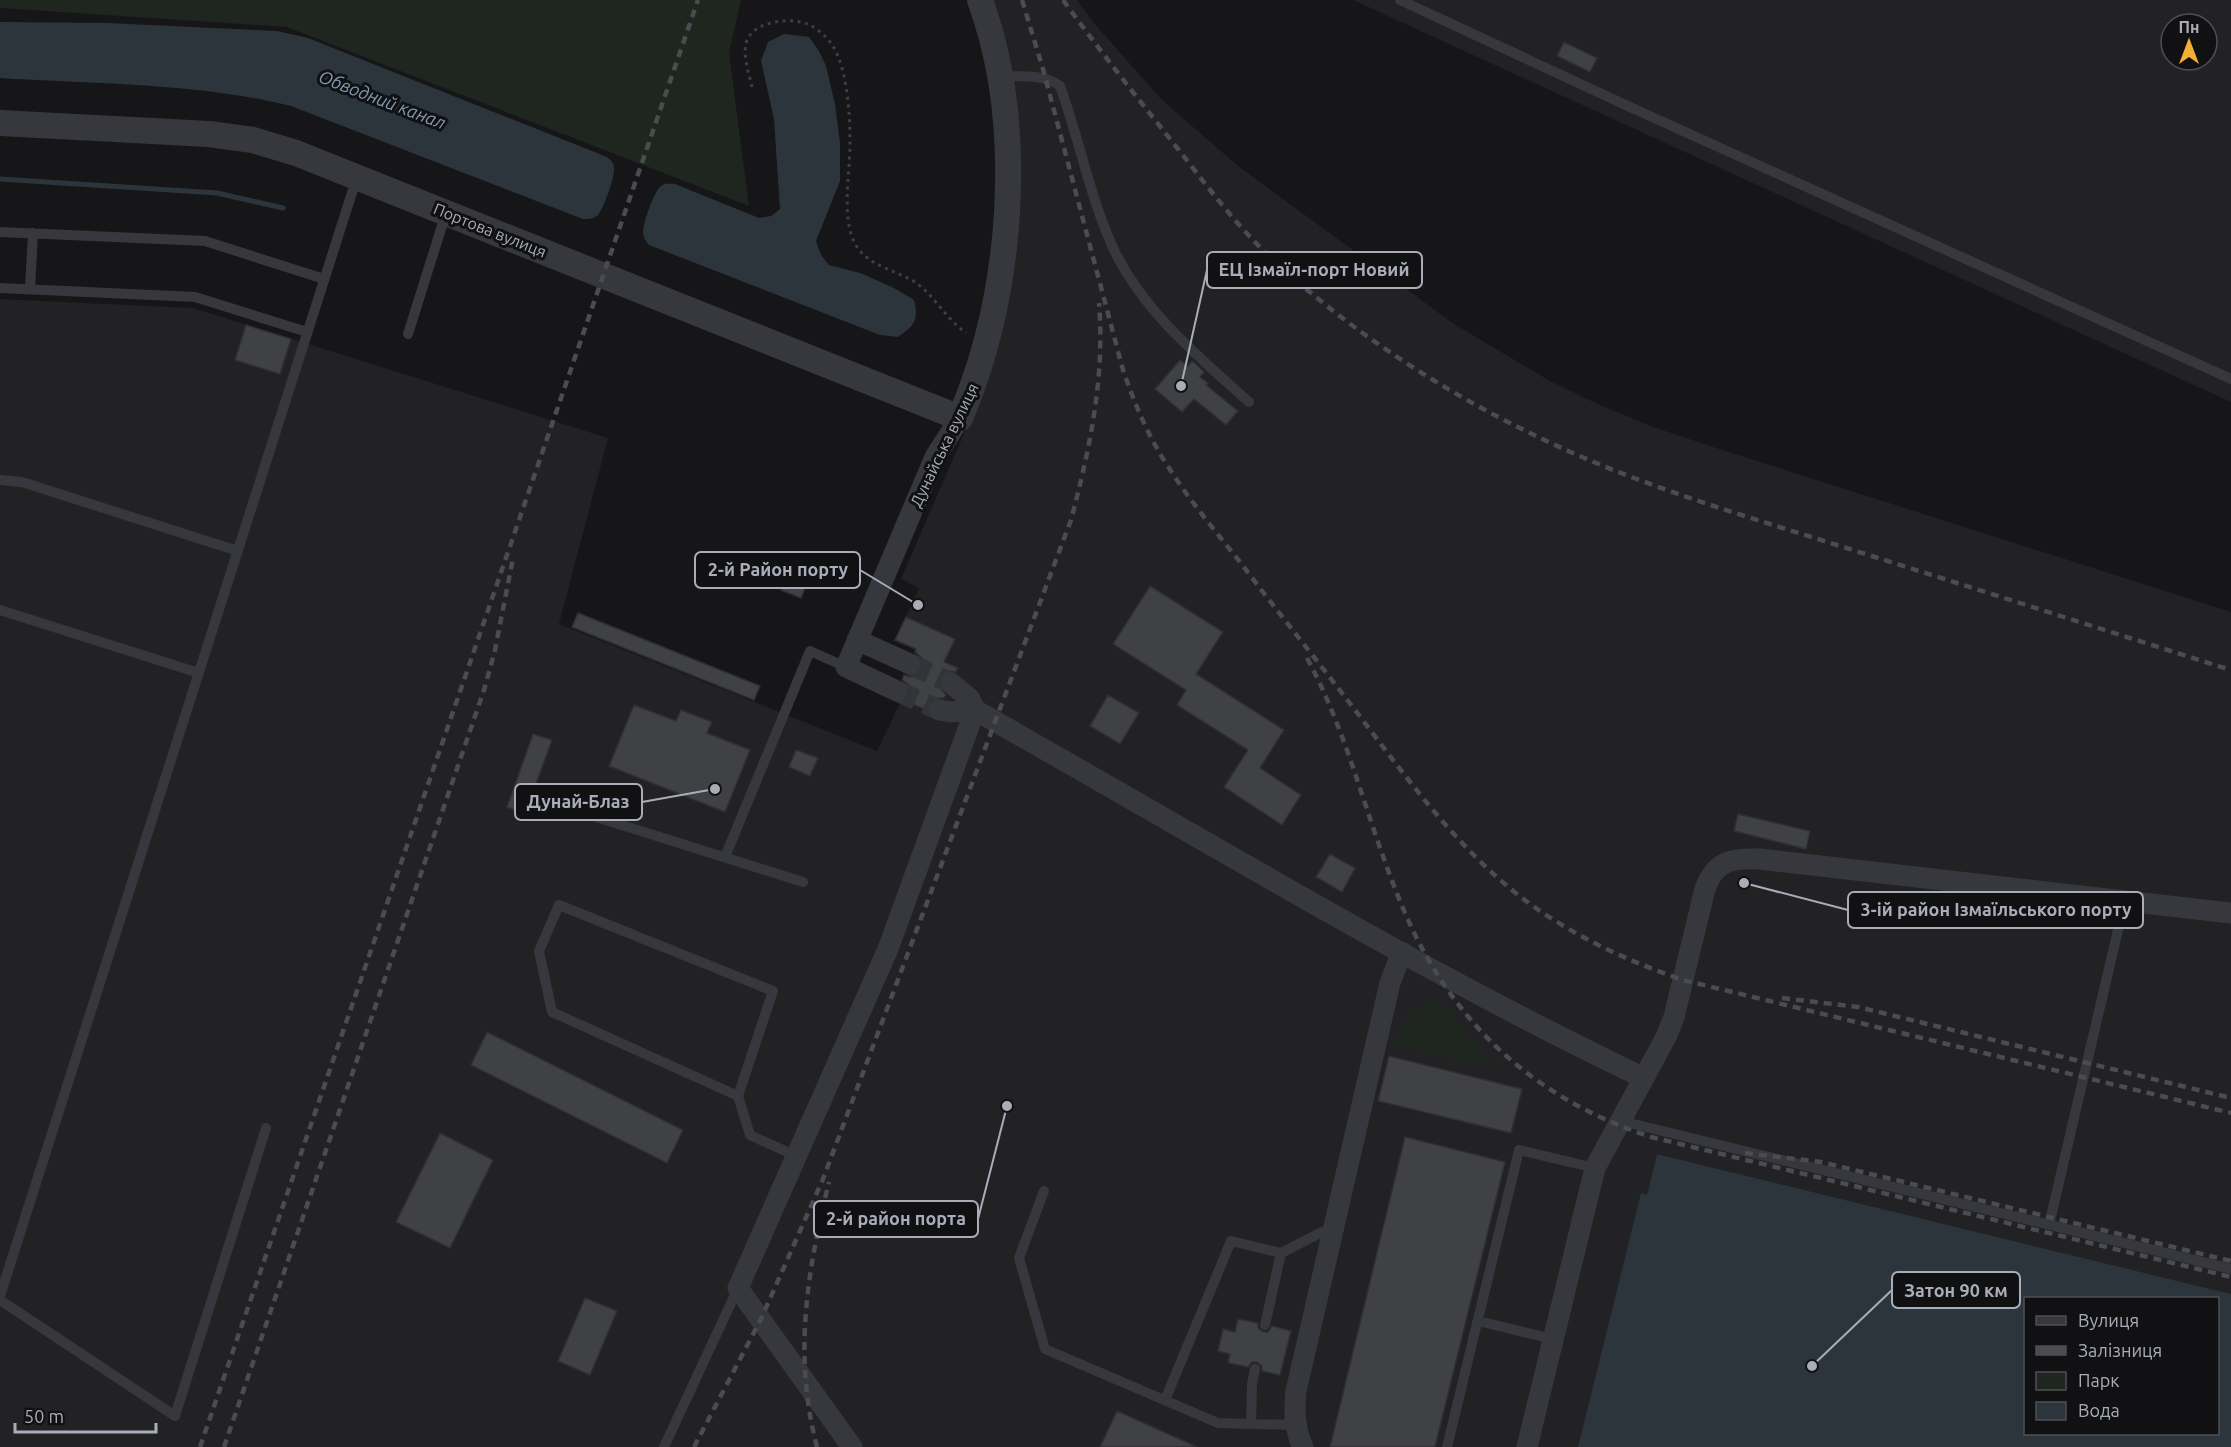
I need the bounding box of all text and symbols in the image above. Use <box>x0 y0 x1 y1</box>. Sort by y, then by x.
north arrow <box>2159 12 2219 72</box>
text: Пн <box>2179 18 2199 36</box>
water label: Обводний канал <box>316 66 449 132</box>
street label: Портова вулиця <box>431 199 549 261</box>
callout: ЕЦ Ізмаїл-порт Новий <box>1207 252 1422 288</box>
text: ЕЦ Ізмаїл-порт Новий <box>1219 259 1409 279</box>
street label: Дунайська вулиця <box>906 380 982 510</box>
callout: 2-й Район порту <box>695 552 860 588</box>
text: 2-й Район порту <box>708 559 849 579</box>
callout: Дунай-Блаз <box>515 784 642 820</box>
text: Дунай-Блаз <box>527 791 630 811</box>
callout: 3-ій район Ізмаїльського порту <box>1848 892 2143 928</box>
text: 3-ій район Ізмаїльського порту <box>1861 899 2132 919</box>
callout: 2-й район порта <box>814 1201 978 1237</box>
text: 2-й район порта <box>826 1208 966 1228</box>
callout: Затон 90 км <box>1892 1272 2020 1308</box>
text: Затон 90 км <box>1904 1280 2008 1300</box>
legend <box>2024 1297 2219 1435</box>
text: Вулиця <box>2078 1310 2139 1330</box>
text: Залізниця <box>2078 1340 2162 1360</box>
text: Парк <box>2078 1370 2119 1390</box>
scale bar <box>15 1396 156 1434</box>
text: Вода <box>2078 1400 2120 1420</box>
text: 50 m <box>24 1406 64 1426</box>

